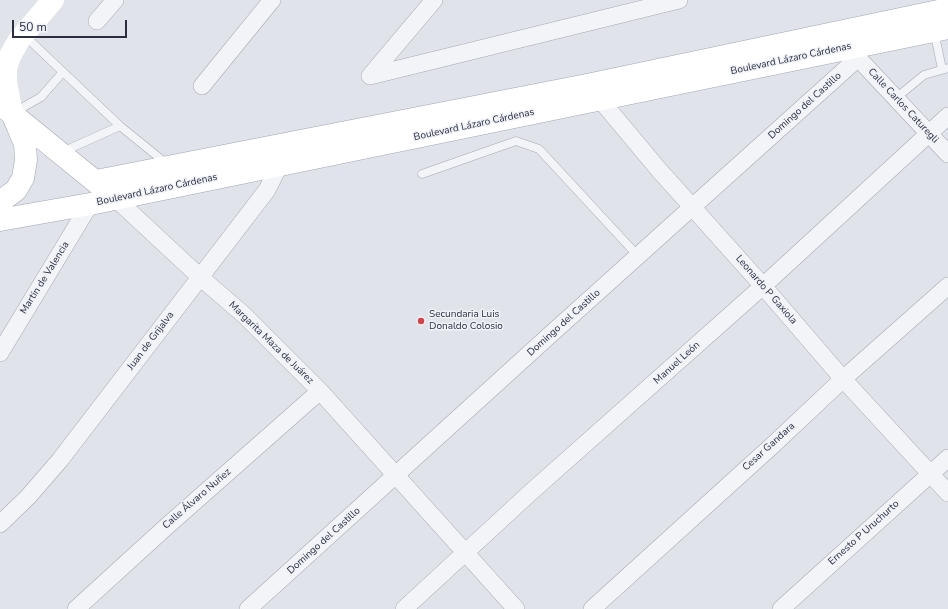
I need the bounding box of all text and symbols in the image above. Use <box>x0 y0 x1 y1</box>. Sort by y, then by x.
scale bar <box>14 12 129 38</box>
text: 50 m <box>19 19 47 35</box>
street label: Boulevard Lázaro Cárdenas <box>730 40 852 78</box>
street label: Calle Carlos Caturegli <box>865 66 941 146</box>
street label: Domingo del Castillo <box>766 70 844 142</box>
street label: Boulevard Lázaro Cárdenas <box>413 106 535 144</box>
street label: Boulevard Lázaro Cárdenas <box>96 171 218 209</box>
street label: Martin de Valencia <box>18 240 72 316</box>
street label: Leonardo P Gaxiola <box>733 253 799 327</box>
street label: Domingo del Castillo <box>525 287 603 359</box>
street label: Margarita Maza de Juárez <box>226 299 316 387</box>
street label: Juan de Grijalva <box>125 309 177 373</box>
place label: Secundaria Luis Donaldo Colosio <box>429 309 503 332</box>
marker: Secundaria Luis Donaldo Colosio <box>416 316 426 326</box>
street label: Manuel León <box>651 339 703 387</box>
street label: Cesar Gandara <box>740 420 798 474</box>
street label: Calle Álvaro Nuñez <box>160 466 234 532</box>
street label: Ernesto P Uruchurto <box>826 498 902 568</box>
street label: Domingo del Castillo <box>285 505 363 577</box>

